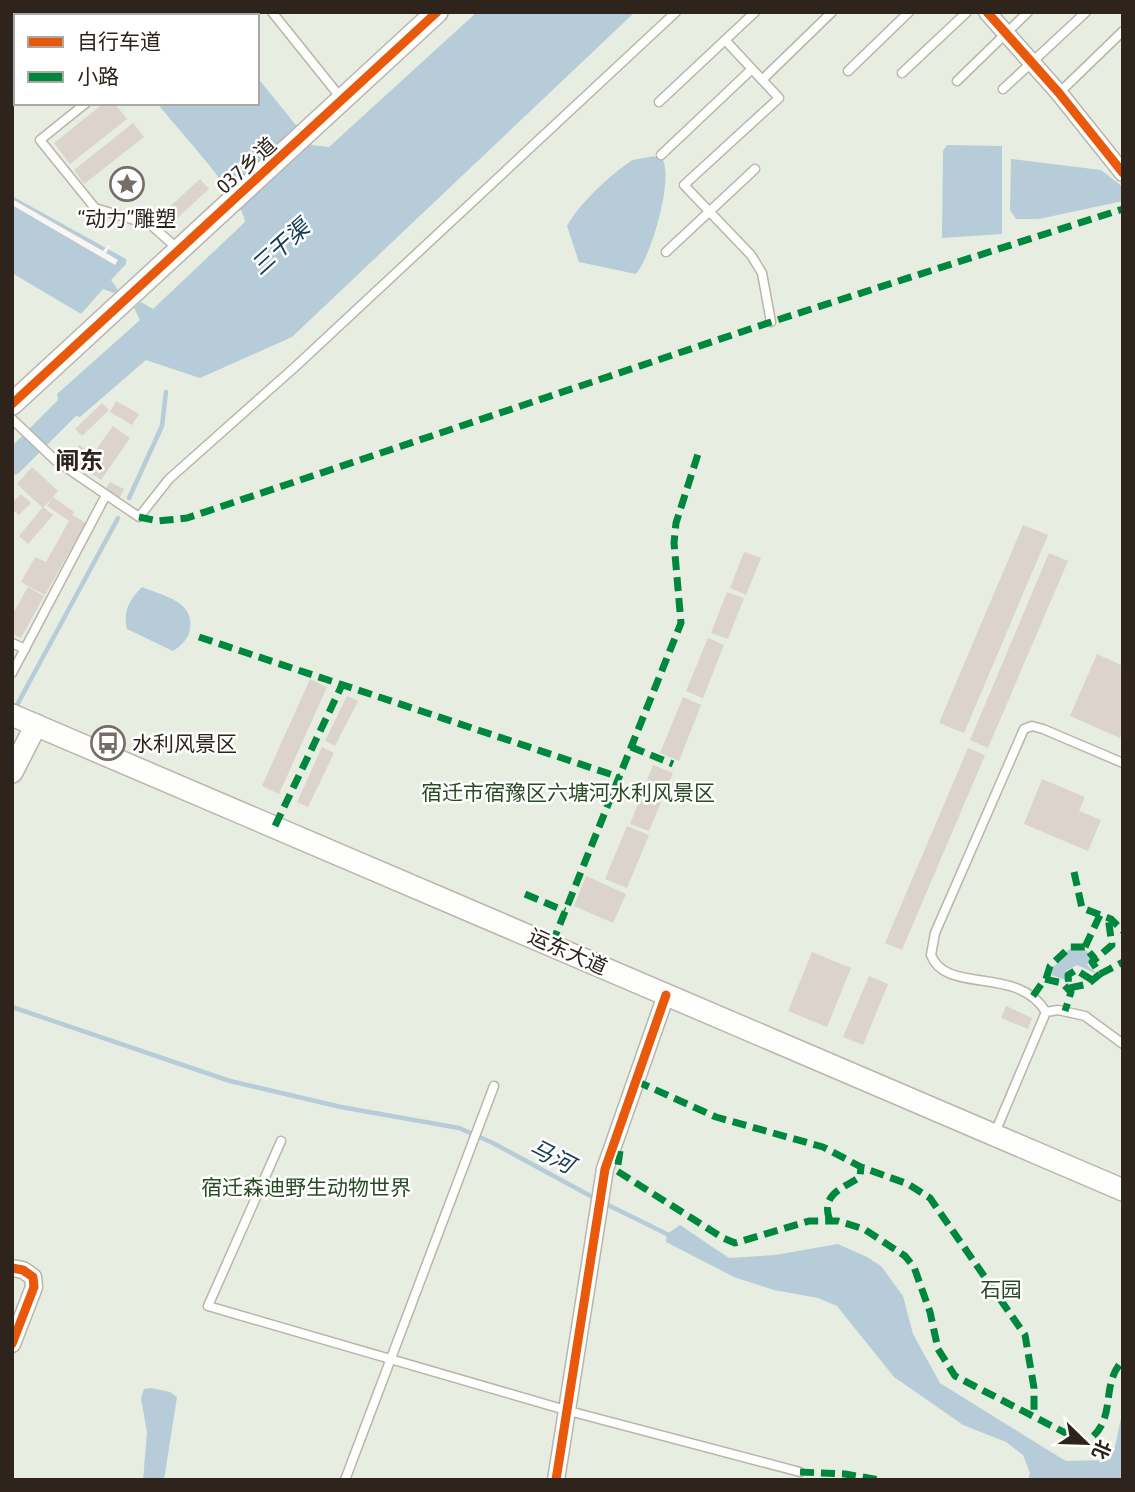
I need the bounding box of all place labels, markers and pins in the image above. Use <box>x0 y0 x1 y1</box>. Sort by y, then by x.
place icon: “动力”雕塑 <box>108 165 146 203</box>
place label: “动力”雕塑 <box>78 206 176 230</box>
bus stop icon: 水利风景区 <box>89 724 127 762</box>
place label: 水利风景区 <box>132 731 237 755</box>

